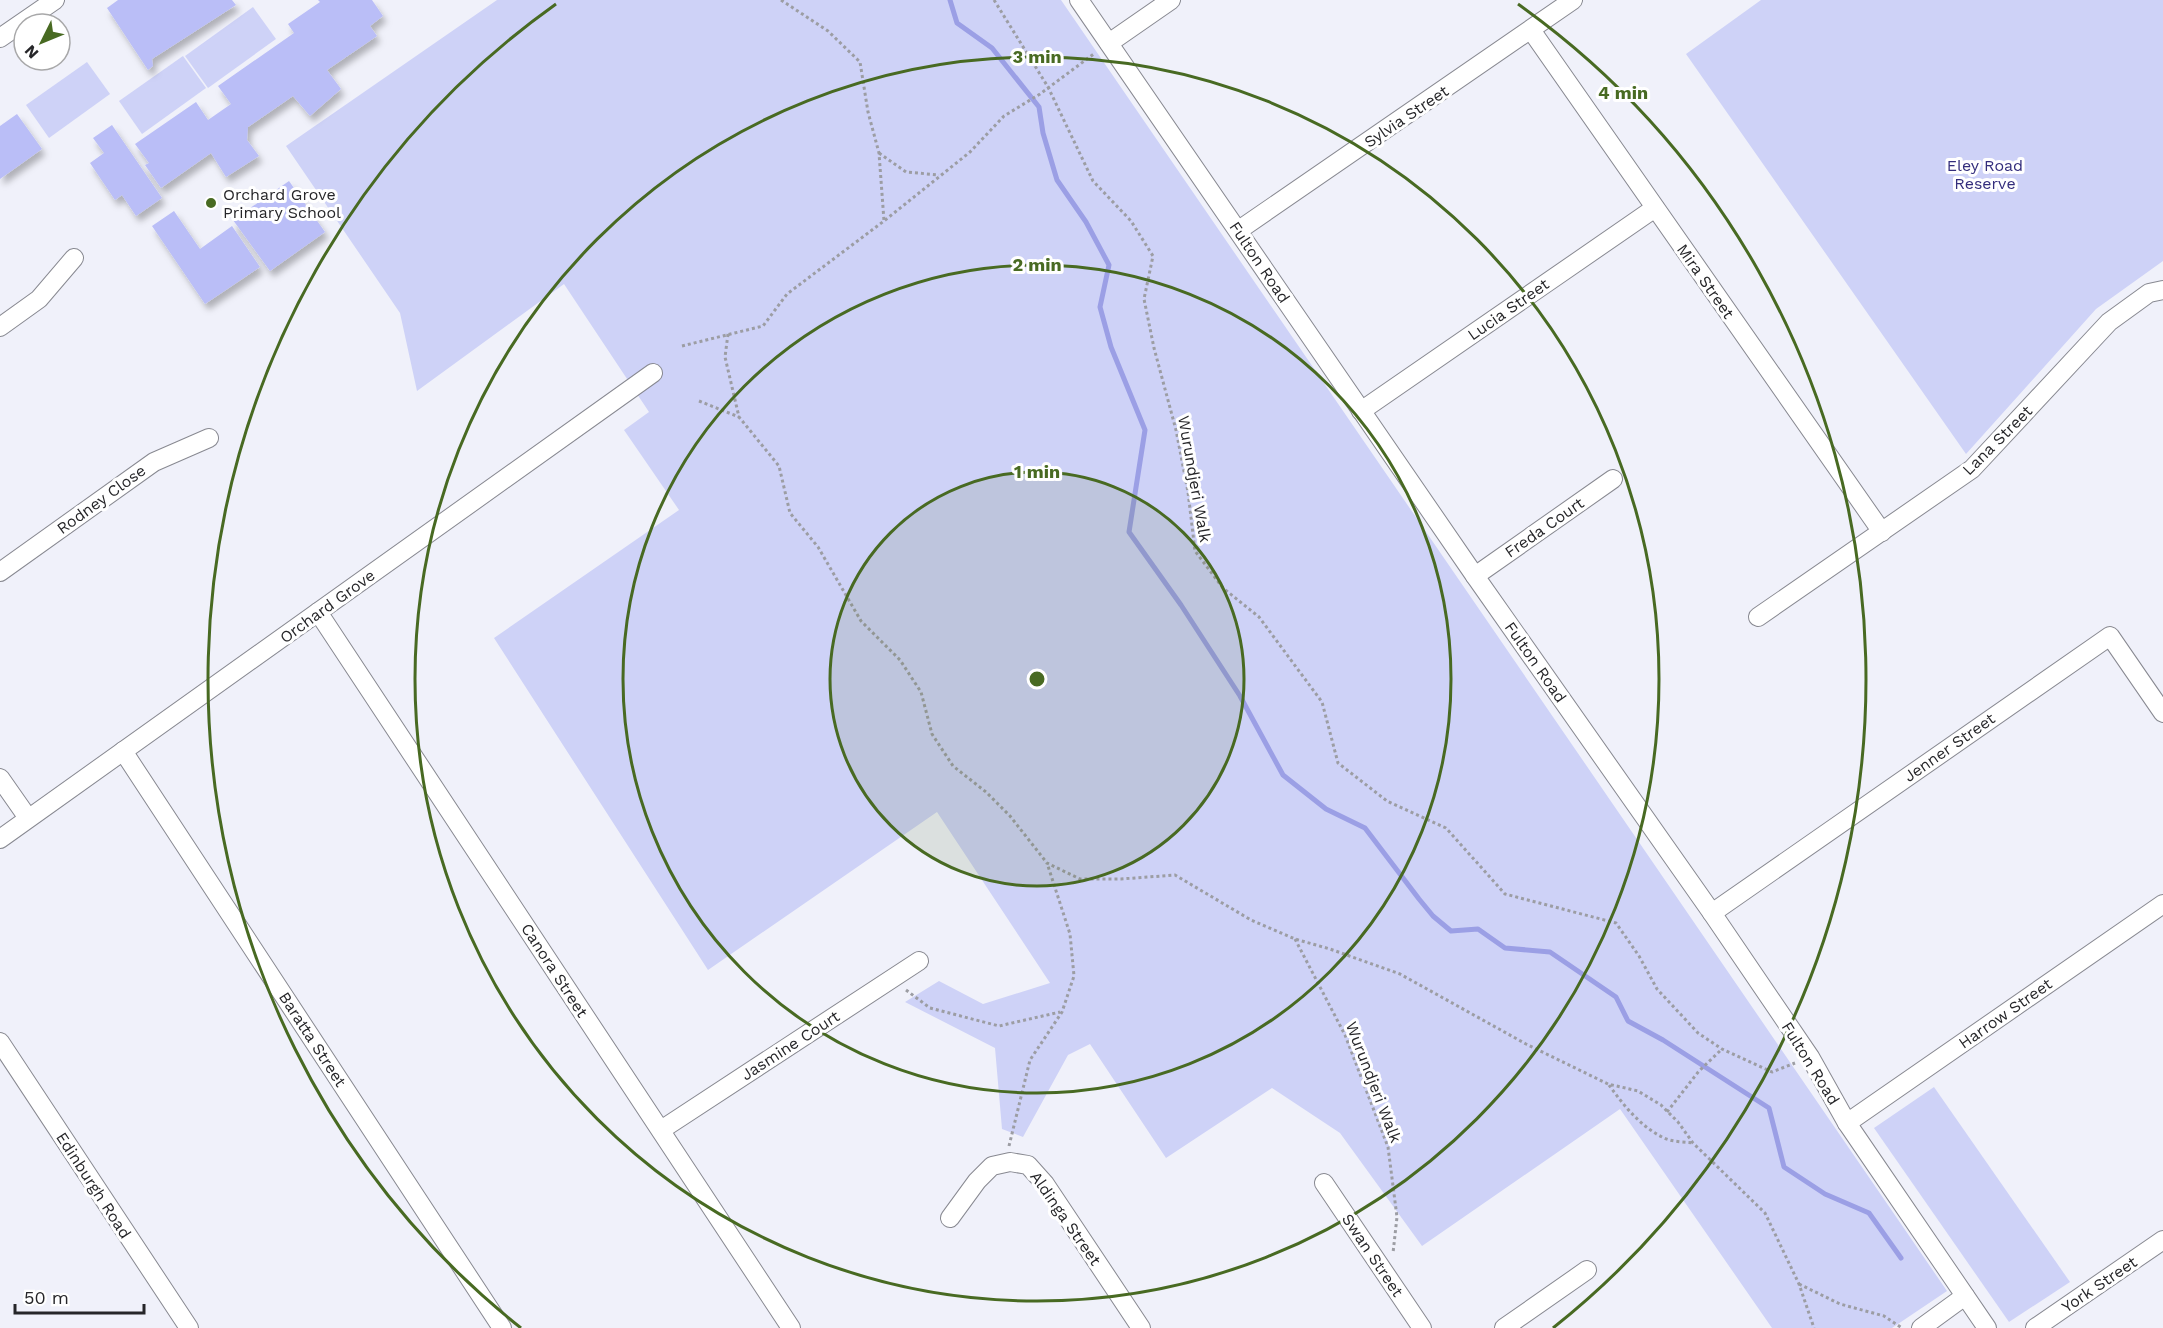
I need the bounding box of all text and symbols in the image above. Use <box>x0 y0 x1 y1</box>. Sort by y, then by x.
north arrow <box>12 12 72 72</box>
text: N <box>20 41 42 63</box>
text: 3 min <box>1012 46 1062 67</box>
street label: Sylvia Street <box>1361 81 1452 152</box>
text: 4 min <box>1598 82 1648 103</box>
park label: Eley Road Reserve <box>1947 156 2023 193</box>
place label: Orchard Grove Primary School <box>223 185 341 222</box>
marker: Orchard Grove Primary School <box>204 196 218 210</box>
street label: Fulton Road <box>1225 218 1294 307</box>
street label: Mira Street <box>1673 240 1738 322</box>
text: 2 min <box>1012 254 1062 275</box>
street label: Lucia Street <box>1464 274 1553 344</box>
street label: Lana Street <box>1959 401 2036 479</box>
street label: Wurundjeri Walk <box>1174 414 1215 544</box>
street label: Rodney Close <box>53 461 149 538</box>
text: 1 min <box>1014 461 1060 482</box>
street label: Freda Court <box>1501 493 1588 562</box>
street label: Orchard Grove <box>276 566 379 647</box>
street label: Fulton Road <box>1501 618 1570 706</box>
centre of rings <box>1027 669 1047 689</box>
street label: Jenner Street <box>1900 709 1999 786</box>
street label: Canora Street <box>517 920 592 1021</box>
street label: Harrow Street <box>1955 974 2056 1053</box>
street label: Baratta Street <box>275 988 350 1090</box>
street label: Jasmine Court <box>737 1006 843 1084</box>
street label: Fulton Road <box>1778 1018 1844 1108</box>
street label: Wurundjeri Walk <box>1342 1019 1405 1146</box>
street label: Edinburgh Road <box>52 1128 135 1242</box>
street label: Aldinga Street <box>1026 1168 1105 1269</box>
street label: Swan Street <box>1338 1210 1407 1301</box>
street label: York Street <box>2058 1252 2141 1316</box>
scale bar <box>15 1277 144 1315</box>
text: 50 m <box>24 1287 69 1308</box>

